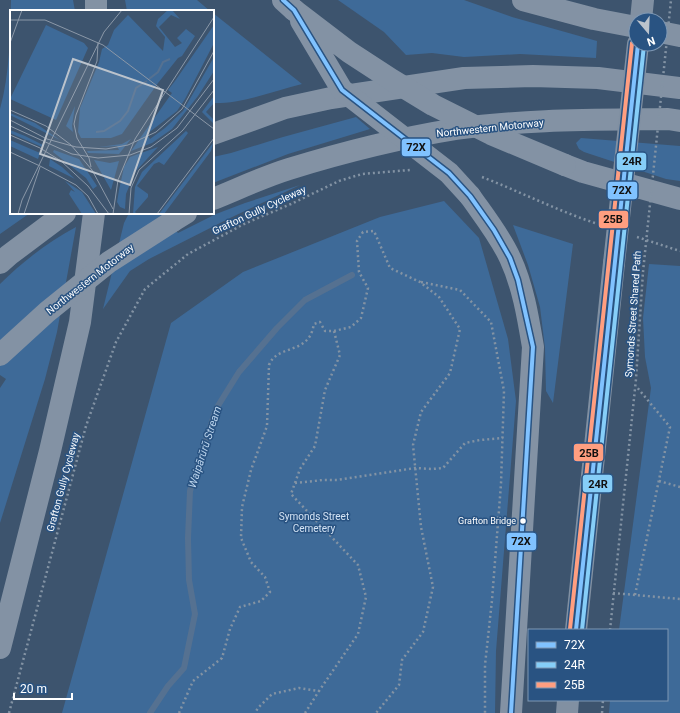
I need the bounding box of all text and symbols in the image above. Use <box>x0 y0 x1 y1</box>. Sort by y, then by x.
inset map <box>10 10 214 214</box>
north arrow <box>628 12 668 52</box>
text: N <box>645 34 657 48</box>
street label: Northwestern Motorway <box>436 117 544 139</box>
line badge: 72X <box>401 138 431 157</box>
text: 72X <box>406 141 426 154</box>
line badge: 24R <box>616 152 647 171</box>
text: 24R <box>622 155 642 168</box>
line badge: 72X <box>607 181 638 200</box>
street label: Grafton Gully Cycleway <box>210 183 308 237</box>
text: 72X <box>612 184 632 197</box>
line badge: 25B <box>598 210 629 229</box>
text: 25B <box>603 213 623 226</box>
street label: Northwestern Motorway <box>44 241 136 316</box>
street label: Symonds Street Shared Path <box>623 250 643 378</box>
water label: Waipārūrū Stream <box>186 404 224 490</box>
street label: Grafton Gully Cycleway <box>44 431 82 533</box>
line badge: 25B <box>573 443 604 462</box>
text: 25B <box>579 447 599 460</box>
line badge: 24R <box>582 474 613 493</box>
text: 24R <box>588 478 608 491</box>
park label: Symonds Street Cemetery <box>279 511 349 534</box>
place label: Grafton Bridge <box>458 516 516 526</box>
marker: Grafton Bridge <box>518 516 528 526</box>
line badge: 72X <box>506 532 537 551</box>
text: 72X <box>511 535 531 548</box>
legend <box>528 629 668 701</box>
text: 72X <box>564 638 585 652</box>
text: 24R <box>564 658 585 672</box>
scale bar <box>14 675 72 701</box>
text: 25B <box>564 678 585 692</box>
text: 20 m <box>20 682 47 696</box>

